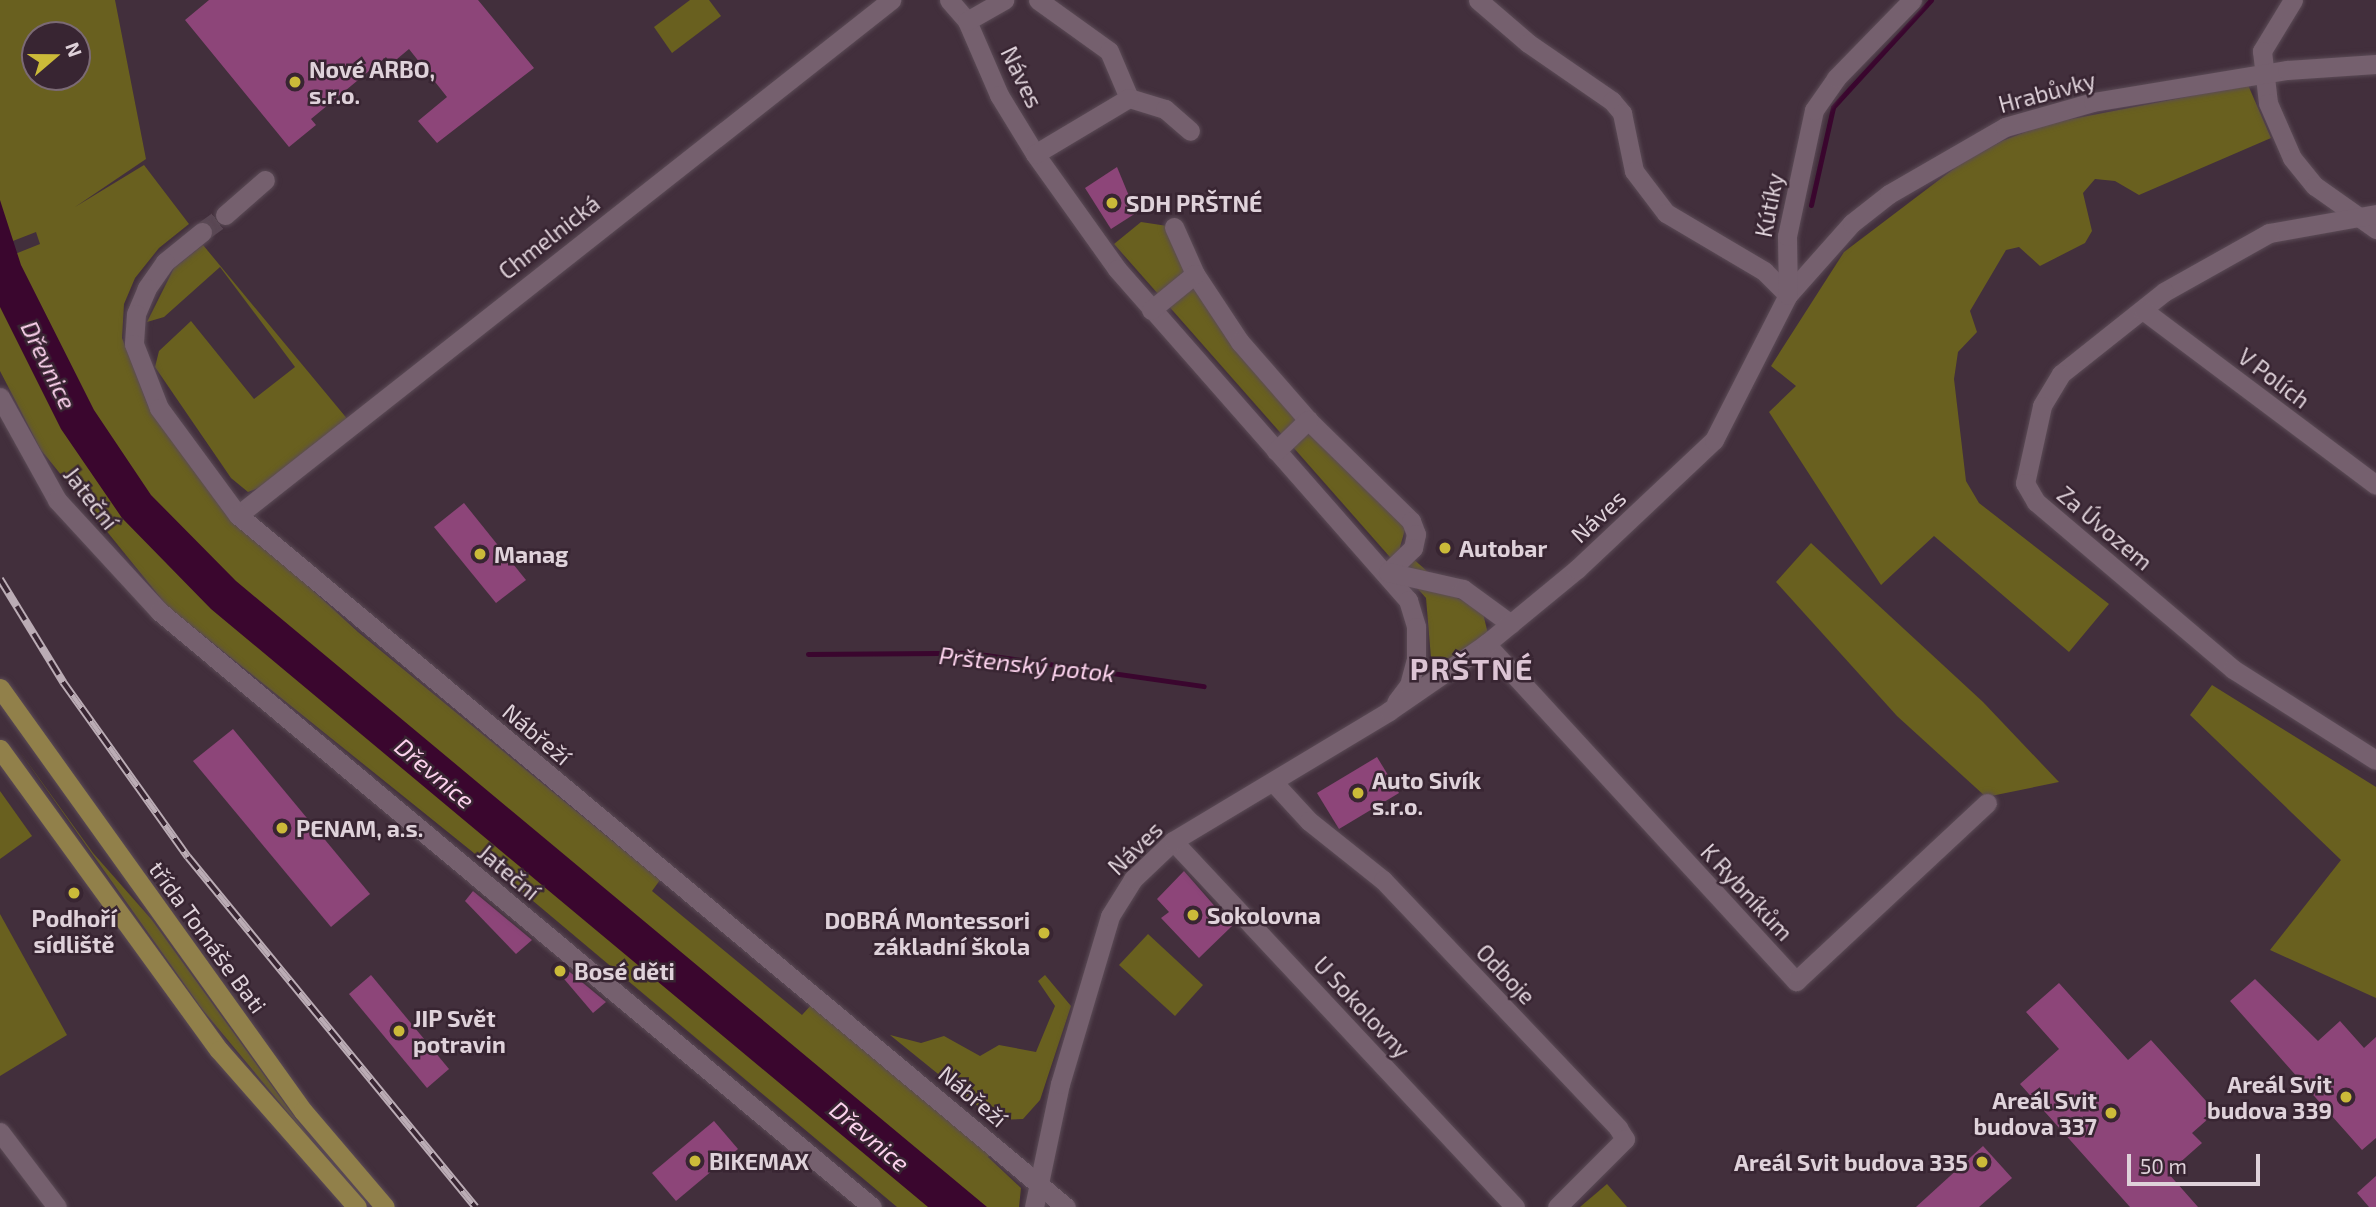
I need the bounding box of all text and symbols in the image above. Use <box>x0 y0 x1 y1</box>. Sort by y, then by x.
north arrow <box>21 21 91 91</box>
text: N <box>61 39 87 60</box>
street label: Náves <box>995 42 1049 112</box>
place label: Nové ARBO, s.r.o. <box>309 55 436 109</box>
street label: Hrabůvky <box>1995 66 2099 118</box>
marker: Nové ARBO, s.r.o. <box>287 74 303 90</box>
street label: Kútíky <box>1749 170 1789 240</box>
street label: Chmelnická <box>493 189 605 285</box>
place label: SDH PRŠTNÉ <box>1126 189 1262 217</box>
marker: SDH PRŠTNÉ <box>1104 195 1120 211</box>
water label: Dřevnice <box>15 316 83 414</box>
street label: V Polích <box>2233 342 2315 414</box>
street label: Jateční <box>58 461 124 535</box>
street label: Za Úvozem <box>2052 480 2158 576</box>
street label: Náves <box>1565 484 1631 548</box>
place label: Autobar <box>1459 534 1547 562</box>
place label: Manag <box>494 540 568 568</box>
marker: Autobar <box>1437 540 1453 556</box>
marker: Manag <box>472 546 488 562</box>
water label: Prštenský potok <box>938 640 1116 688</box>
district label: PRŠTNÉ <box>1410 650 1534 686</box>
street label: Nábřeží <box>497 697 577 771</box>
water label: Dřevnice <box>389 731 481 815</box>
place label: Auto Sivík s.r.o. <box>1372 766 1481 820</box>
marker: Auto Sivík s.r.o. <box>1350 785 1366 801</box>
place label: PENAM, a.s. <box>296 814 423 842</box>
street label: Náves <box>1102 816 1168 880</box>
marker: PENAM, a.s. <box>274 820 290 836</box>
street label: Jateční <box>473 838 545 906</box>
street label: K Rybníkům <box>1695 838 1799 946</box>
street label: třída Tomáše Bati <box>143 855 273 1019</box>
marker: Podhoří sídliště <box>66 885 82 901</box>
place label: Sokolovna <box>1207 901 1321 929</box>
place label: Podhoří sídliště <box>31 904 117 958</box>
place label: DOBRÁ Montessori základní škola <box>824 906 1030 960</box>
marker: Sokolovna <box>1185 907 1201 923</box>
marker: DOBRÁ Montessori základní škola <box>1036 925 1052 941</box>
street label: Odboje <box>1471 938 1541 1010</box>
street label: U Sokolovny <box>1308 951 1416 1063</box>
place label: Bosé děti <box>574 957 675 985</box>
marker: Bosé děti <box>552 963 568 979</box>
place label: JIP Svět potravin <box>413 1004 506 1058</box>
marker: JIP Svět potravin <box>391 1023 407 1039</box>
street label: Nábřeží <box>933 1059 1013 1133</box>
place label: Areál Svit budova 339 <box>2207 1070 2332 1124</box>
place label: Areál Svit budova 337 <box>1973 1086 2097 1140</box>
marker: Areál Svit budova 339 <box>2338 1089 2354 1105</box>
water label: Dřevnice <box>824 1094 916 1178</box>
marker: Areál Svit budova 337 <box>2103 1105 2119 1121</box>
scale bar <box>2131 1140 2264 1184</box>
place label: BIKEMAX <box>709 1147 809 1175</box>
place label: Areál Svit budova 335 <box>1734 1148 1968 1176</box>
marker: BIKEMAX <box>687 1153 703 1169</box>
text: 50 m <box>2140 1153 2187 1178</box>
marker: Areál Svit budova 335 <box>1974 1154 1990 1170</box>

